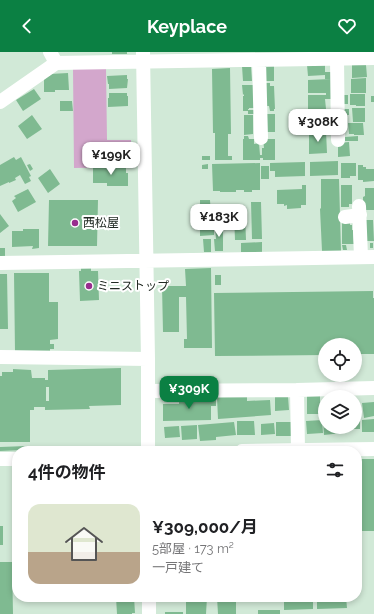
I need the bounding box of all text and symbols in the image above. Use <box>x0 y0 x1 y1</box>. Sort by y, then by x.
icon: back <box>16 15 38 37</box>
icon: heart <box>336 15 358 37</box>
text: Keyplace <box>147 16 227 37</box>
pin: ¥308K <box>290 109 346 143</box>
text: ¥308K <box>297 114 339 129</box>
pin: ¥199K <box>83 142 139 176</box>
text: ¥199K <box>91 147 131 162</box>
pin: ¥183K <box>191 204 247 238</box>
text: ¥183K <box>199 209 239 224</box>
place label: 西松屋 <box>83 216 119 230</box>
marker: 西松屋 <box>70 218 80 228</box>
place label: ミニストップ <box>97 279 169 293</box>
marker: ミニストップ <box>84 281 94 291</box>
map controls <box>318 338 362 434</box>
button: locate <box>318 338 362 382</box>
pin: ¥309K <box>161 376 217 410</box>
text: ¥309K <box>169 381 209 396</box>
button: layers <box>318 390 362 434</box>
icon: filters <box>324 459 346 481</box>
text: 4件の物件 <box>28 462 106 482</box>
text: ¥309,000/月 <box>152 517 258 537</box>
icon: home <box>60 520 108 568</box>
text: 5部屋 · 173 m² <box>152 541 234 556</box>
text: 一戸建て <box>152 560 204 575</box>

